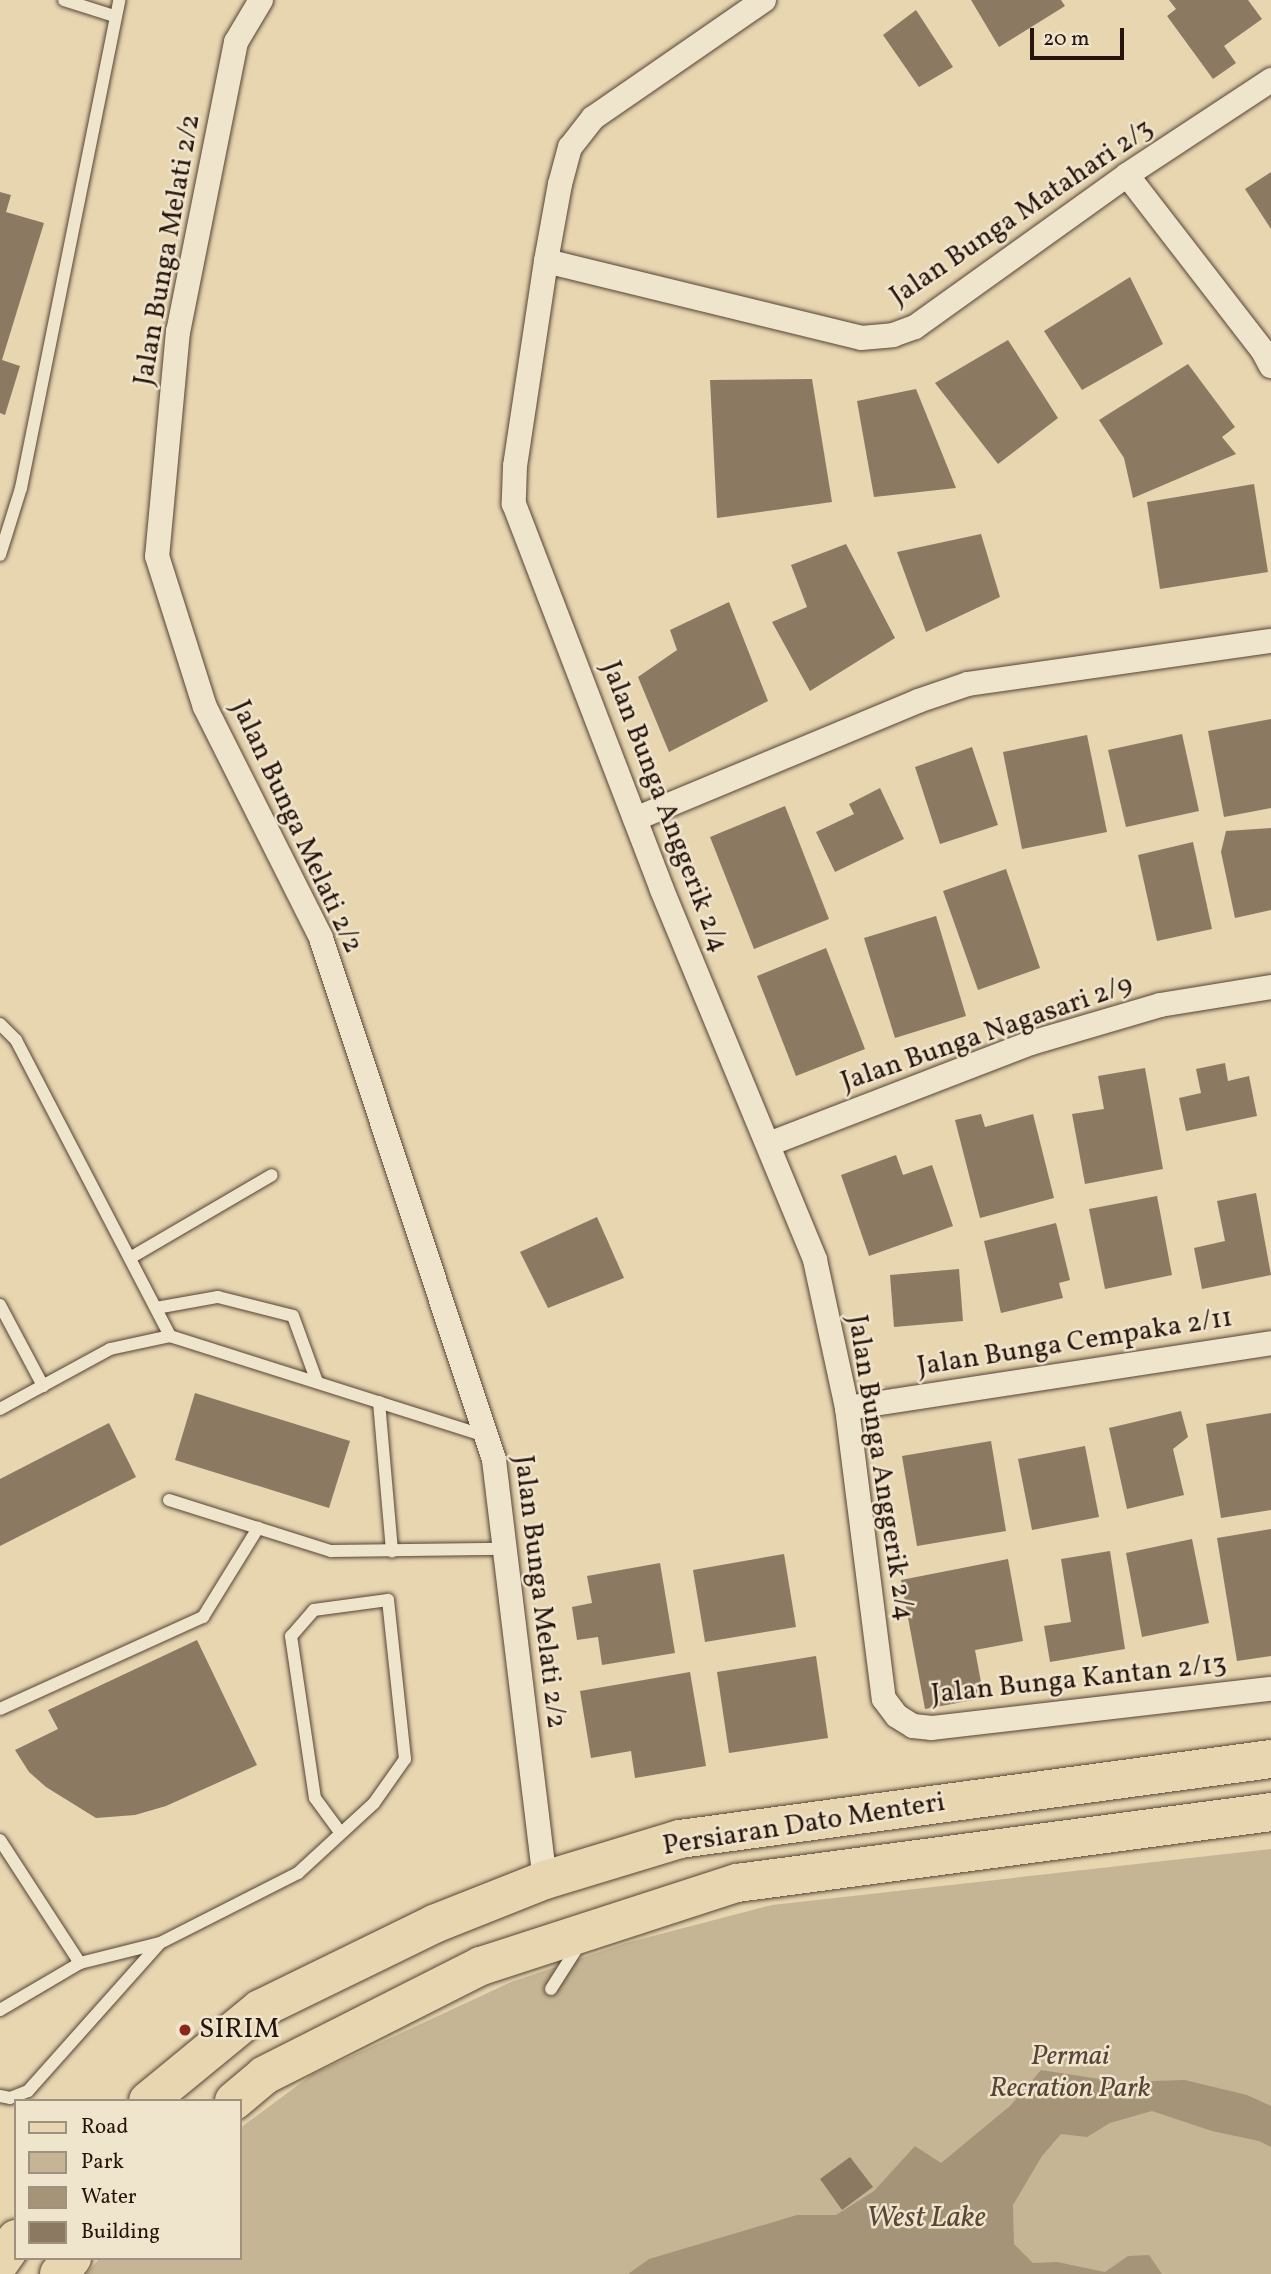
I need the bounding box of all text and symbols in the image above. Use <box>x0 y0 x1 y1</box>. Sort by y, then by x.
scale bar <box>1033 14 1128 58</box>
text: 20 m <box>1043 25 1089 54</box>
street label: Jalan Bunga Melati 2/2 <box>128 112 208 388</box>
street label: Jalan Bunga Matahari 2/3 <box>884 112 1160 314</box>
street label: Jalan Bunga Anggerik 2/4 <box>593 657 735 957</box>
street label: Jalan Bunga Melati 2/2 <box>223 695 369 959</box>
street label: Jalan Bunga Nagasari 2/9 <box>837 968 1137 1100</box>
street label: Jalan Bunga Cempaka 2/11 <box>915 1301 1235 1385</box>
street label: Jalan Bunga Anggerik 2/4 <box>839 1313 921 1623</box>
street label: Jalan Bunga Melati 2/2 <box>506 1453 572 1731</box>
street label: Jalan Bunga Kantan 2/13 <box>930 1648 1228 1712</box>
street label: Persiaran Dato Menteri <box>660 1786 948 1864</box>
place label: SIRIM <box>199 2013 279 2047</box>
marker: SIRIM <box>177 2022 193 2038</box>
park label: Permai Recration Park <box>989 2040 1151 2106</box>
legend <box>14 2099 242 2260</box>
text: Road <box>81 2113 128 2142</box>
text: Park <box>81 2148 124 2177</box>
text: Water <box>81 2183 137 2212</box>
water label: West Lake <box>866 2200 986 2236</box>
text: Building <box>81 2218 160 2247</box>

